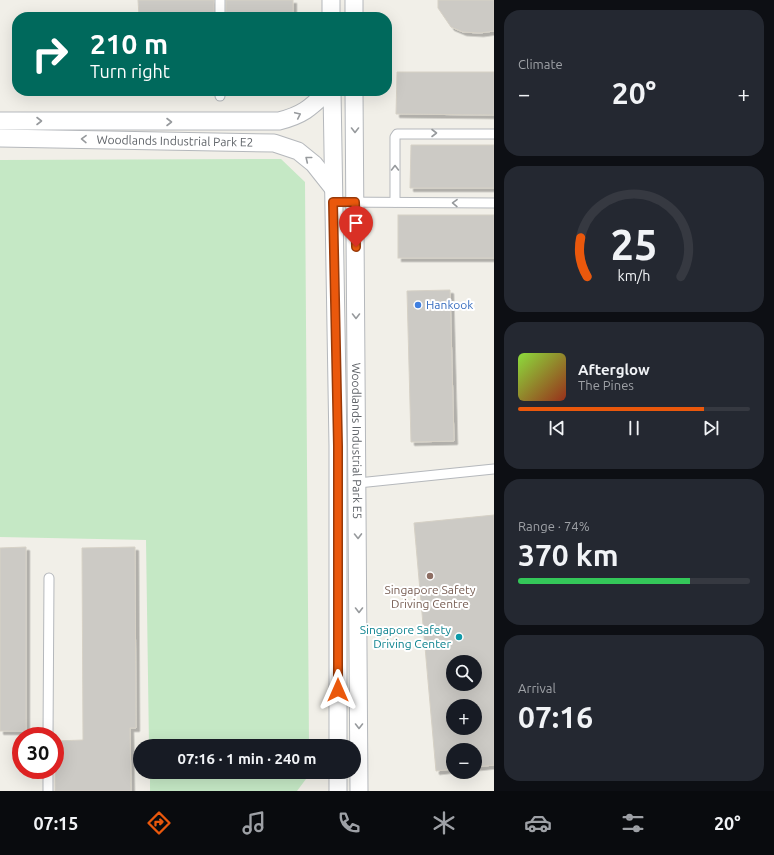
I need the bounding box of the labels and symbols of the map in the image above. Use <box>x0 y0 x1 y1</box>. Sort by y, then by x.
one-way arrow <box>294 112 301 120</box>
one-way arrow <box>36 117 42 125</box>
one-way arrow <box>166 118 172 126</box>
one-way arrow <box>351 127 359 133</box>
one-way arrow <box>431 129 437 137</box>
street label: Woodlands Industrial Park E2 <box>97 133 253 149</box>
one-way arrow <box>81 135 87 143</box>
one-way arrow <box>305 157 312 164</box>
one-way arrow <box>391 165 399 171</box>
one-way arrow <box>452 198 458 207</box>
pin <box>339 206 373 247</box>
place label: Hankook <box>426 298 473 311</box>
marker: Hankook <box>413 300 423 310</box>
one-way arrow <box>352 313 360 319</box>
street label: Woodlands Industrial Park E5 <box>350 363 364 519</box>
one-way arrow <box>354 533 362 539</box>
marker: Singapore Safety Driving Centre <box>425 571 435 581</box>
place label: Singapore Safety Driving Centre <box>384 583 476 610</box>
one-way arrow <box>355 607 363 613</box>
place label: Singapore Safety Driving Center <box>360 623 451 650</box>
marker: Singapore Safety Driving Center <box>454 632 464 642</box>
position arrow <box>317 669 359 711</box>
one-way arrow <box>355 723 364 729</box>
speed limit sign: 30 <box>12 727 64 779</box>

